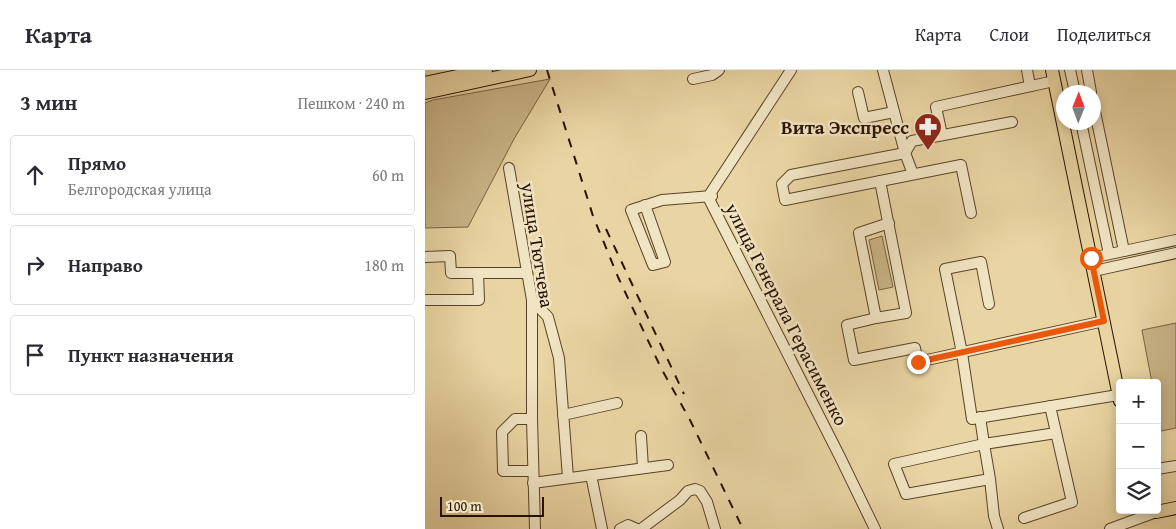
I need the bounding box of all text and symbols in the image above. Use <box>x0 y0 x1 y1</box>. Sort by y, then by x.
text: Карта <box>25 17 92 52</box>
text: Карта <box>915 21 962 48</box>
text: Слои <box>990 21 1029 48</box>
text: Поделиться <box>1057 21 1151 48</box>
north arrow <box>1056 85 1101 130</box>
text: 3 мин <box>20 87 77 118</box>
text: Пешком · 240 m <box>298 91 405 115</box>
pharmacy icon: Вита Экспресс <box>913 112 943 151</box>
place label: Вита Экспресс <box>781 113 909 141</box>
text: Прямо <box>68 149 126 177</box>
icon: ahead <box>21 161 49 189</box>
text: 60 m <box>372 163 404 187</box>
text: Белгородская улица <box>68 177 212 201</box>
street label: улица Тютчева <box>514 179 562 310</box>
street label: улица Генерала Герасименко <box>718 197 856 430</box>
route start <box>1080 247 1103 270</box>
icon: right <box>21 251 49 279</box>
text: Направо <box>68 251 143 279</box>
text: 180 m <box>364 253 404 277</box>
icon: arrive <box>21 341 49 369</box>
text: Пункт назначения <box>68 341 234 369</box>
route end <box>907 351 930 374</box>
map controls <box>1116 379 1161 514</box>
button: + <box>1116 379 1161 424</box>
button: − <box>1116 424 1161 469</box>
button: layers <box>1116 469 1161 514</box>
scale bar <box>440 494 544 517</box>
text: 100 m <box>447 496 482 516</box>

